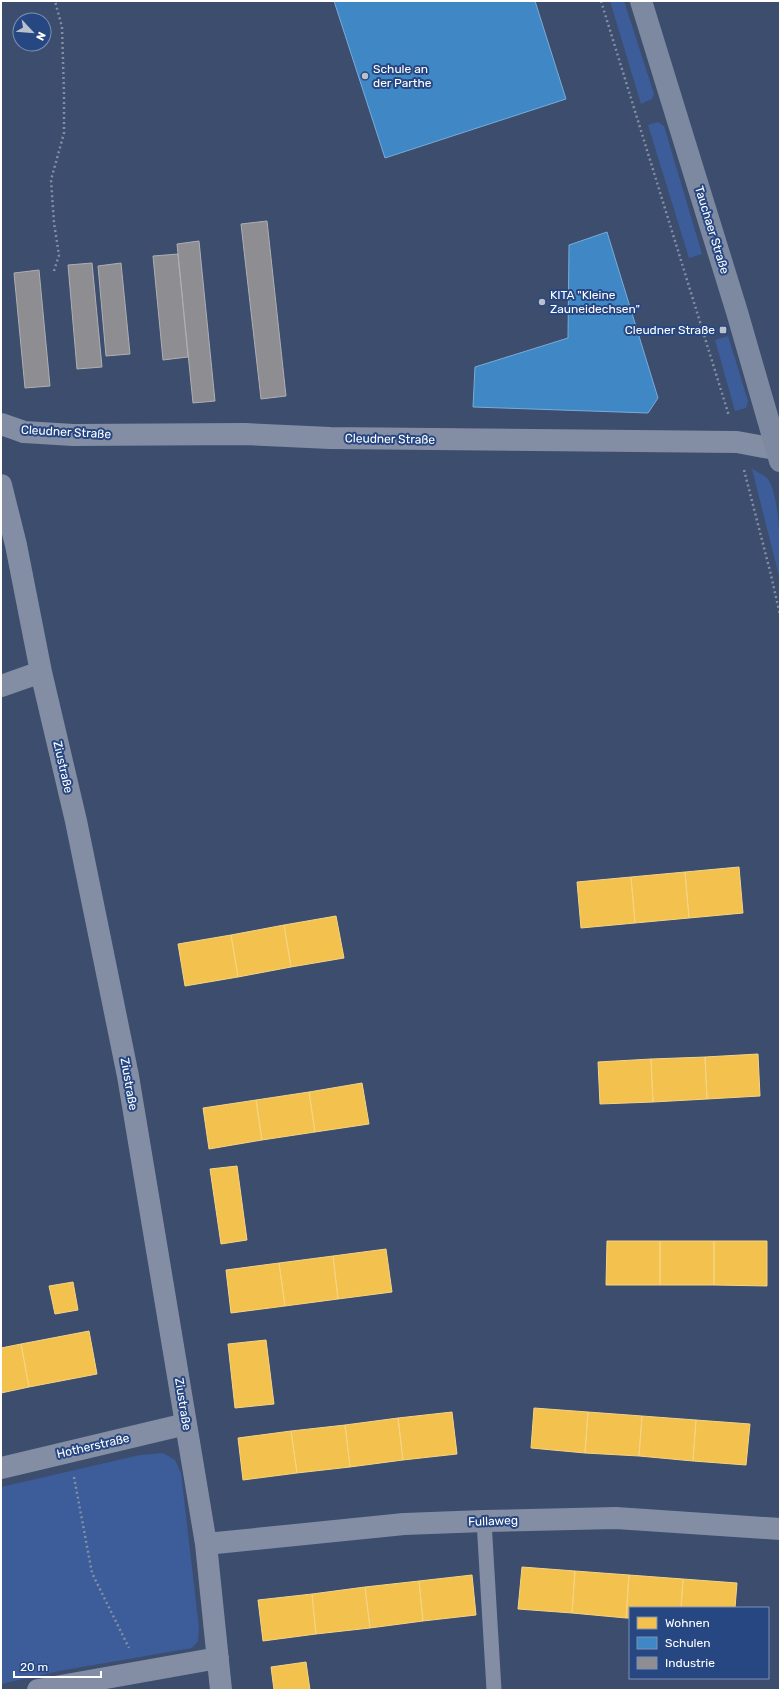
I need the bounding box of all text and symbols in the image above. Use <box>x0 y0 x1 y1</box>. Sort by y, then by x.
north arrow <box>12 12 52 52</box>
text: N <box>33 30 48 43</box>
place label: Schule an der Parthe <box>373 62 432 90</box>
marker: Schule an der Parthe <box>360 71 370 81</box>
street label: Tauchaer Straße <box>692 184 732 276</box>
place label: KITA "Kleine Zauneidechsen" <box>550 288 640 316</box>
marker: KITA "Kleine Zauneidechsen" <box>537 297 547 307</box>
place label: Cleudner Straße <box>625 323 715 337</box>
marker: Cleudner Straße <box>718 325 728 335</box>
street label: Cleudner Straße <box>21 423 112 441</box>
street label: Cleudner Straße <box>345 431 436 447</box>
street label: Ziustraße <box>50 740 76 795</box>
street label: Ziustraße <box>118 1057 141 1112</box>
street label: Ziustraße <box>172 1377 194 1432</box>
street label: Hotherstraße <box>55 1431 131 1461</box>
street label: Fullaweg <box>468 1513 518 1529</box>
legend <box>629 1607 769 1679</box>
text: Wohnen <box>665 1616 710 1630</box>
text: Schulen <box>665 1636 711 1650</box>
scale bar <box>14 1653 101 1679</box>
text: Industrie <box>665 1656 715 1670</box>
text: 20 m <box>20 1660 48 1674</box>

